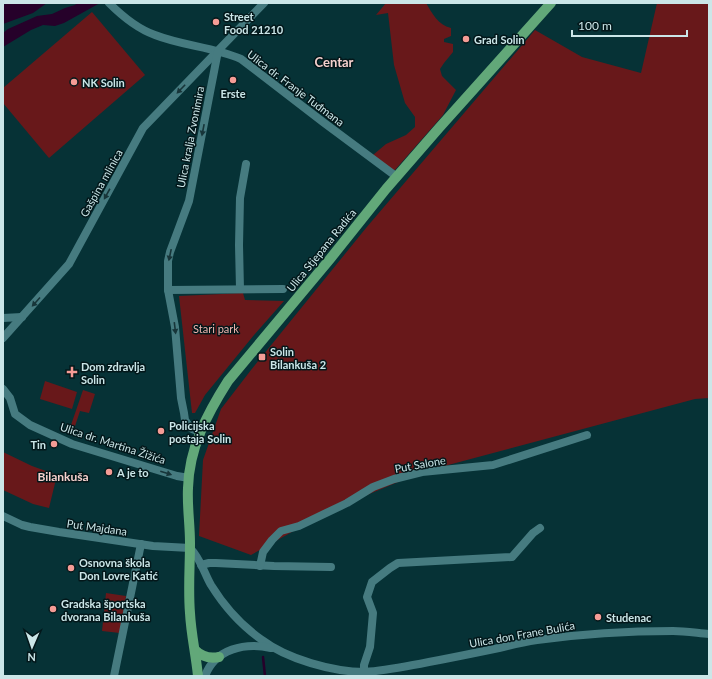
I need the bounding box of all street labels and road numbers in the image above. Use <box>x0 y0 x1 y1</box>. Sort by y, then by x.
street label: Ulica dr. Franje Tuđmana <box>245 47 347 129</box>
street label: Ulica kralja Zvonimira <box>174 85 206 189</box>
street label: Gašpina mlinica <box>77 147 125 219</box>
street label: Ulica Stjepana Radića <box>284 206 358 294</box>
street label: Ulica dr. Martina Žižića <box>59 420 167 466</box>
street label: Put Salone <box>393 453 447 475</box>
street label: Put Majdana <box>66 516 128 538</box>
street label: Ulica don Frane Bulića <box>468 618 576 650</box>

